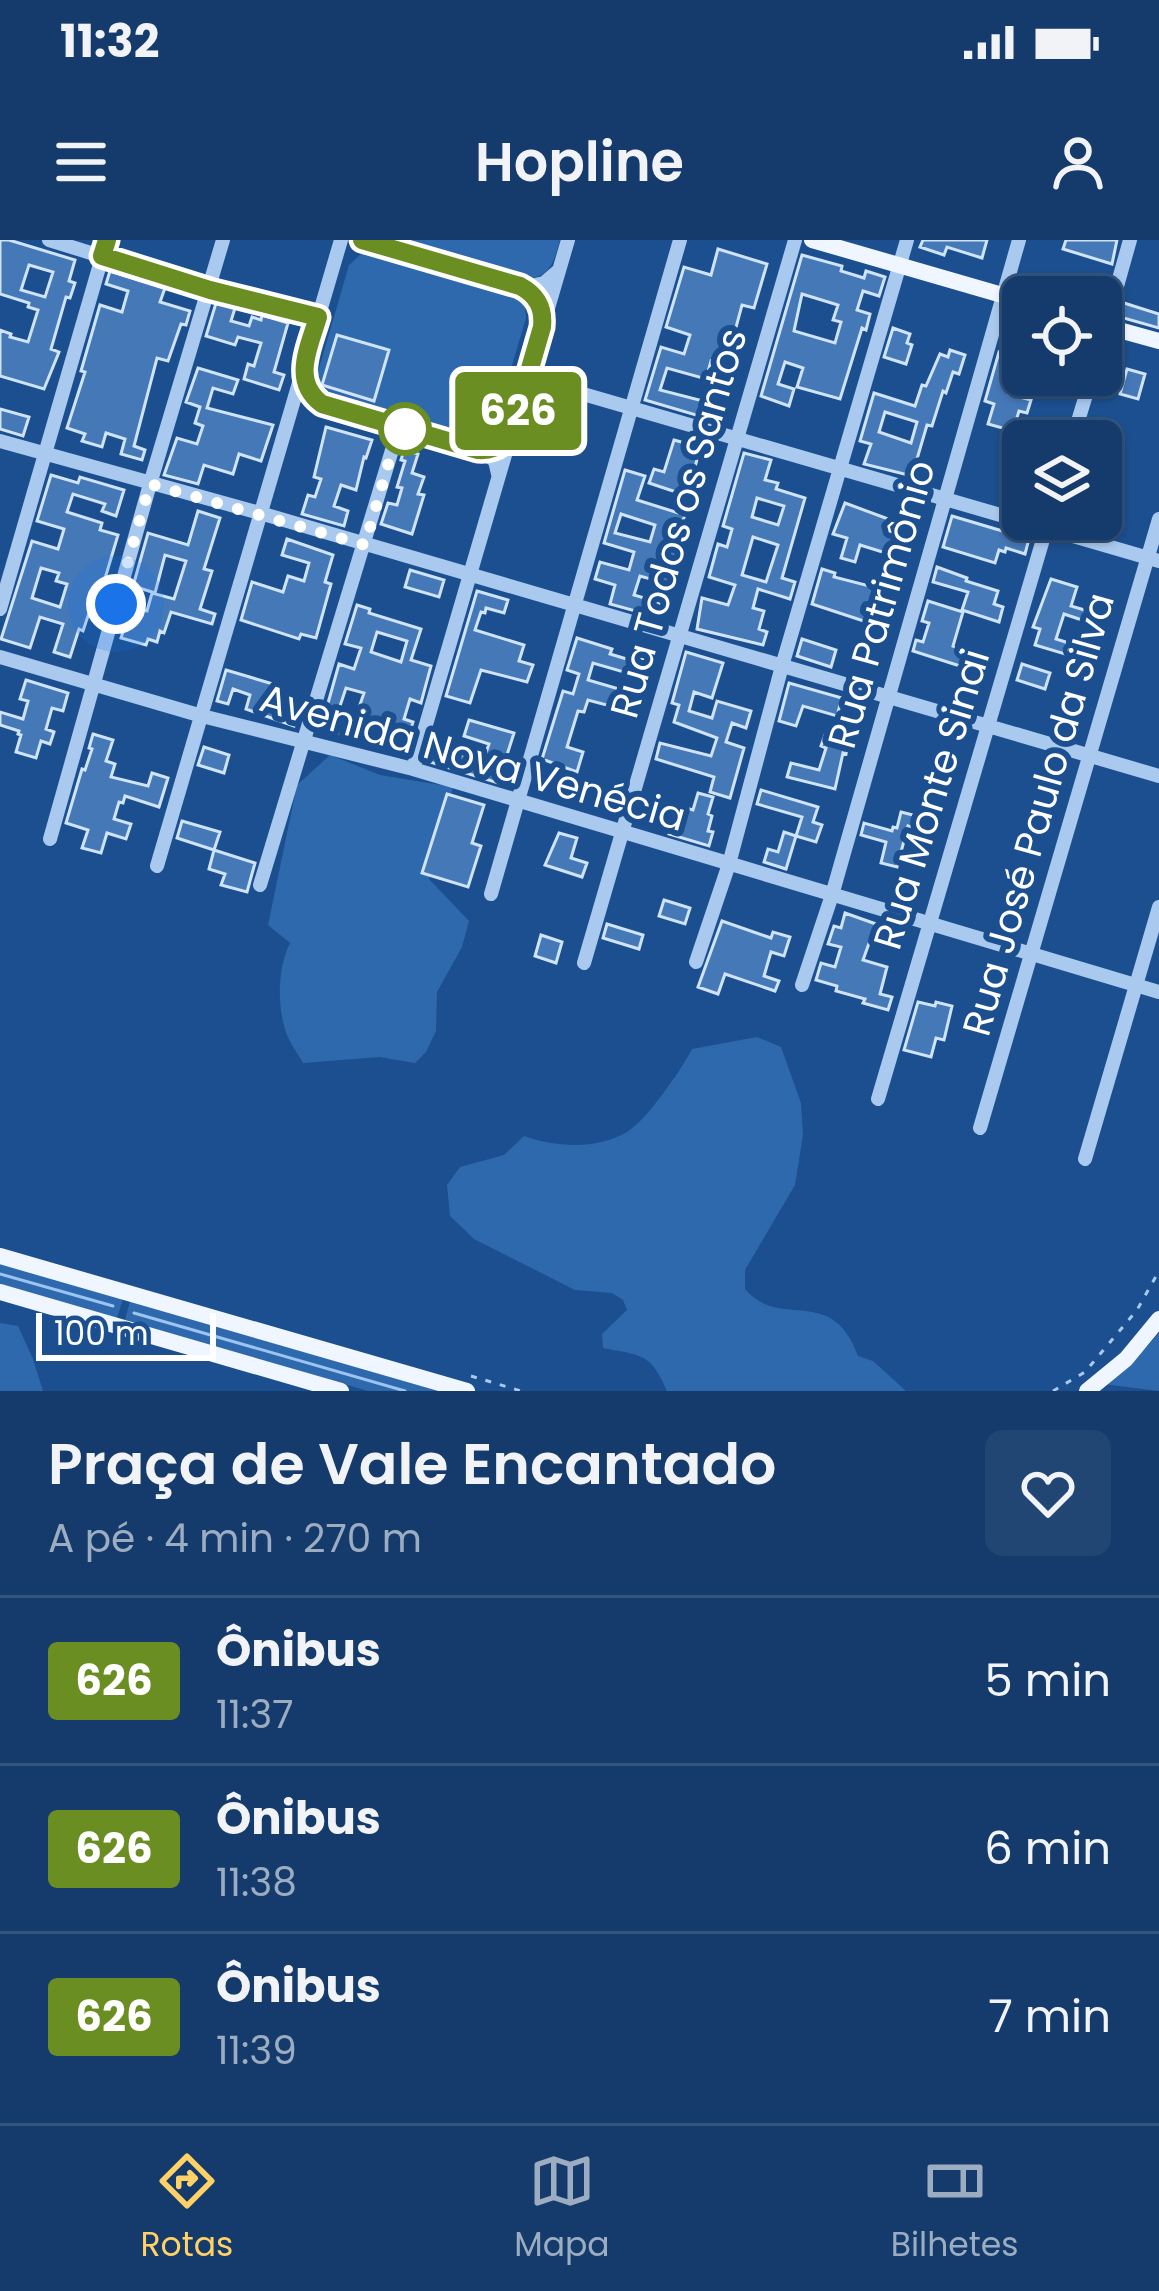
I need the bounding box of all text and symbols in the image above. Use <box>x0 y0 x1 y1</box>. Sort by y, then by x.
text: 11:32 <box>60 10 160 73</box>
text: Hopline <box>475 124 684 200</box>
icon: menu <box>48 129 114 195</box>
icon: person <box>1045 129 1111 195</box>
map controls <box>1002 276 1122 540</box>
button: locate <box>1002 276 1122 396</box>
street label: Rua Todos os Santos <box>596 322 760 724</box>
line badge: 626 <box>449 372 587 450</box>
text: 626 <box>479 381 557 440</box>
unlabelled marker <box>380 404 430 454</box>
button: layers <box>1002 420 1122 540</box>
street label: Rua Patrimônio <box>814 454 949 755</box>
your location <box>86 574 146 634</box>
street label: Rua José Paulo da Silva <box>949 586 1128 1042</box>
street label: Rua Monte Sinai <box>860 642 1003 956</box>
street label: Avenida Nova Venécia <box>254 670 692 845</box>
scale bar <box>36 1307 216 1360</box>
text: 100 m <box>54 1310 149 1357</box>
text: Praça de Vale Encantado <box>48 1424 776 1504</box>
button: heart <box>985 1430 1111 1556</box>
text: A pé · 4 min · 270 m <box>48 1511 422 1566</box>
text: Ônibus <box>216 1619 381 1682</box>
text: 5 min <box>985 1649 1111 1712</box>
text: 626 <box>75 1651 153 1710</box>
text: 11:37 <box>216 1687 294 1742</box>
text: Ônibus <box>216 1787 381 1850</box>
text: 6 min <box>984 1817 1111 1880</box>
text: 626 <box>75 1819 153 1878</box>
text: 11:38 <box>216 1855 297 1910</box>
text: Ônibus <box>216 1955 381 2018</box>
text: 7 min <box>988 1985 1111 2048</box>
text: 626 <box>75 1987 153 2046</box>
text: 11:39 <box>216 2023 297 2078</box>
tab: Rotas <box>141 2148 233 2270</box>
tab: Mapa <box>514 2148 610 2270</box>
tab: Bilhetes <box>891 2148 1018 2270</box>

